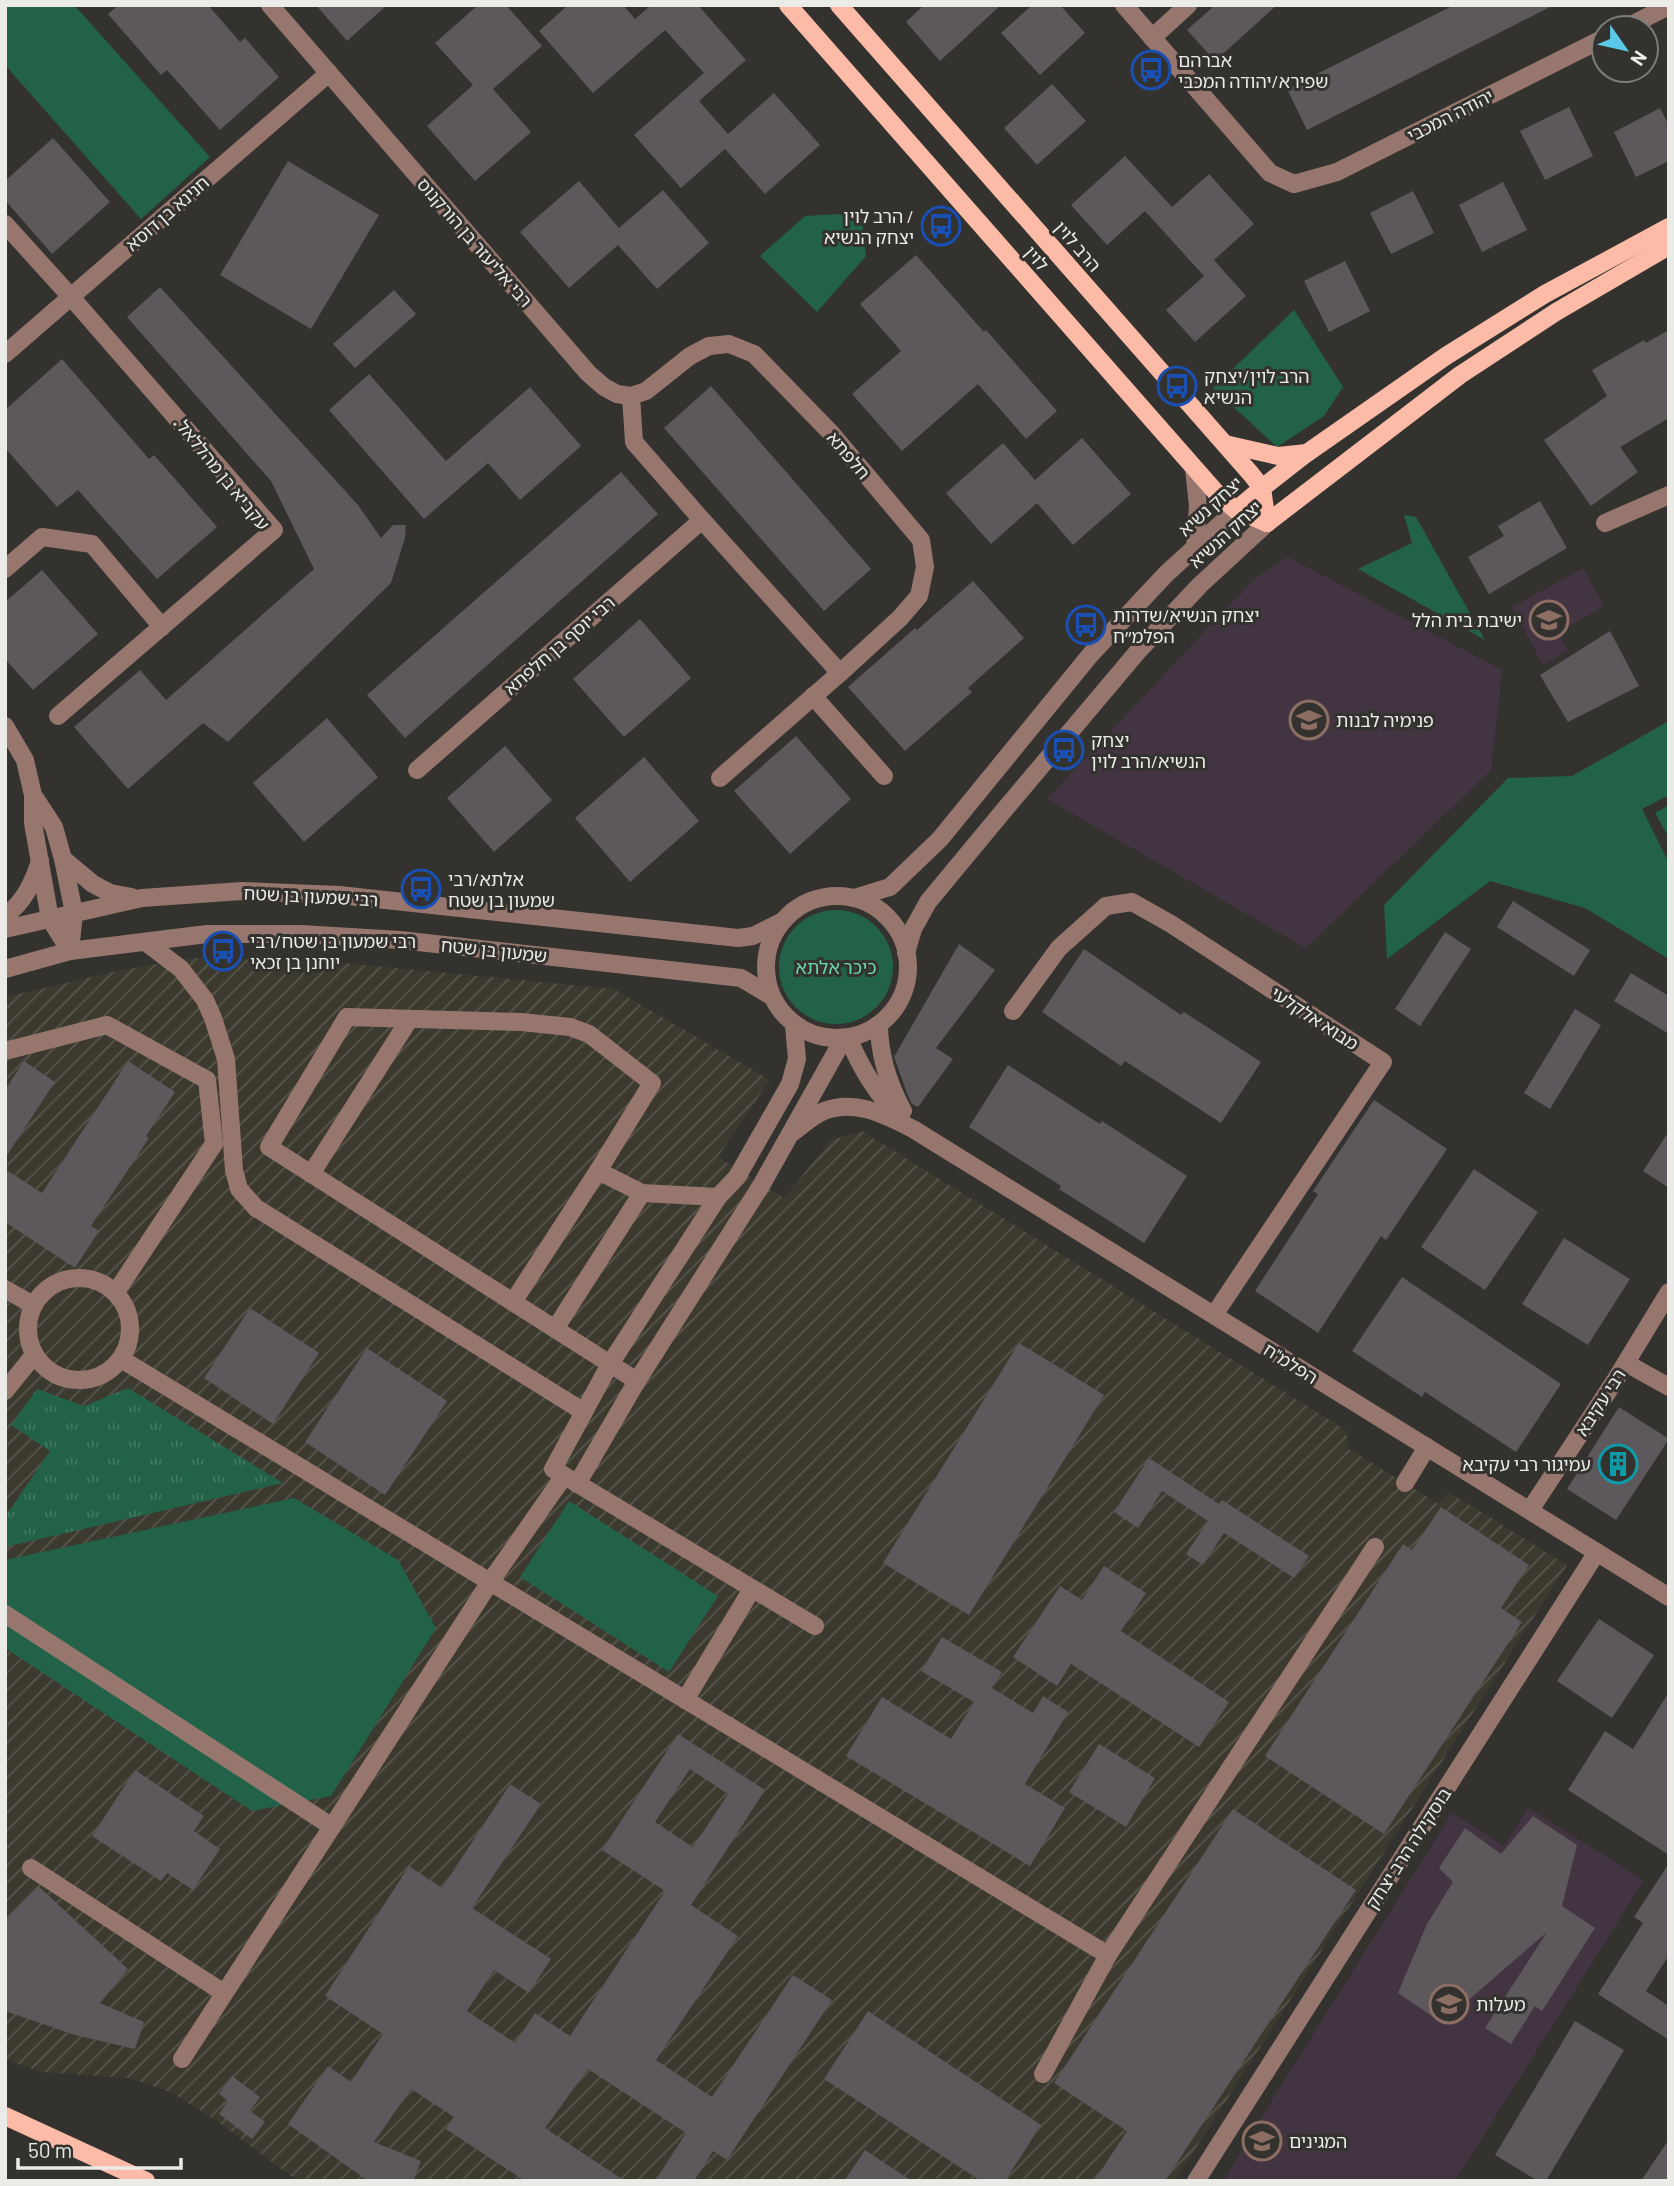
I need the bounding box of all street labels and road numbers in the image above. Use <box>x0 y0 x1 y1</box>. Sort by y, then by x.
street label: יהודה המכבי <box>1403 84 1497 146</box>
street label: חנינא בן דוסא <box>121 171 213 255</box>
street label: רבי אליעזר בן הורקנוס <box>413 173 537 311</box>
street label: הרב לוין <box>1050 216 1106 276</box>
street label: לוין <box>1020 241 1054 275</box>
street label: .עקביא בן מהללאל <box>169 412 275 534</box>
street label: חלפתא <box>823 427 875 483</box>
street label: יצחק נשיא <box>1173 471 1247 541</box>
street label: יצחק הנשיא <box>1184 496 1266 572</box>
street label: רבי יוסף בן חלפתא <box>499 591 619 699</box>
street label: רבי שמעון בן שטח <box>243 881 379 911</box>
street label: שמעון בן שטח <box>440 933 548 967</box>
street label: מבוא אלקלעי <box>1267 982 1363 1054</box>
street label: הפלמ"ח <box>1260 1338 1322 1388</box>
street label: רבי עקיבא <box>1570 1364 1630 1440</box>
street label: בוסקילה הרב יצחק <box>1361 1783 1455 1913</box>

